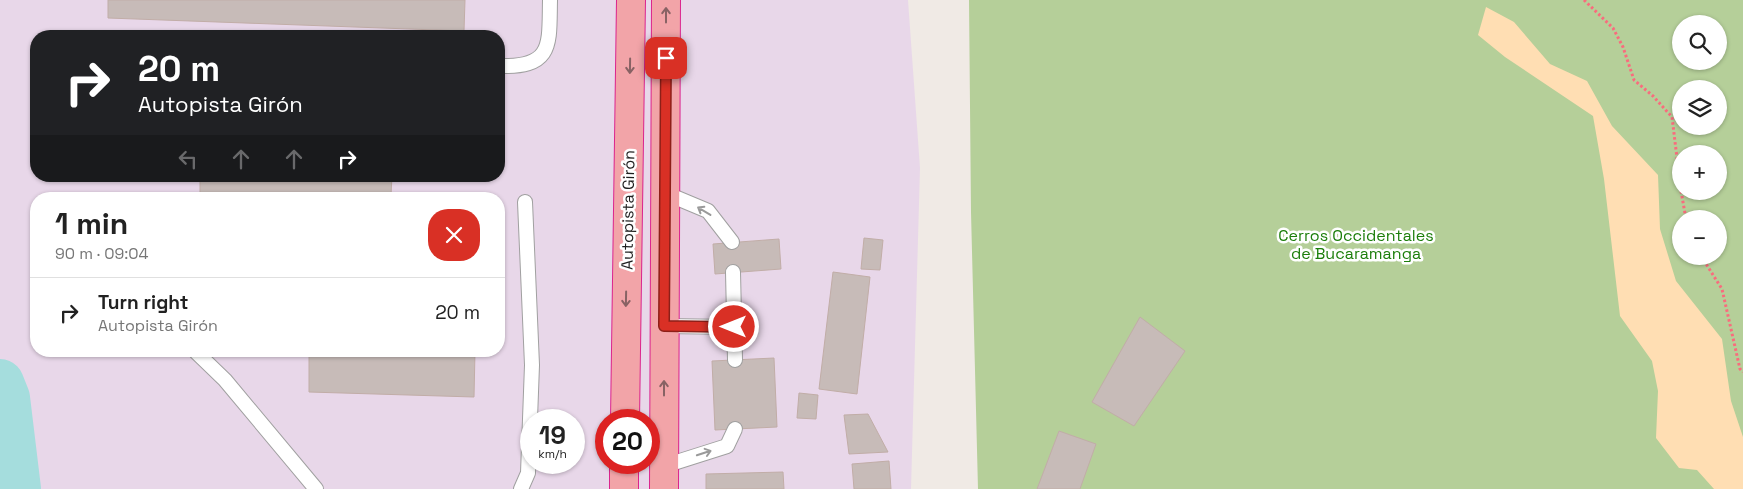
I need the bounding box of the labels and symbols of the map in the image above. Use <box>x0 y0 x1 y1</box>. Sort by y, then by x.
one-way arrow <box>661 8 671 24</box>
pin <box>645 37 687 79</box>
one-way arrow <box>625 58 634 74</box>
street label: Autopista Girón <box>616 150 640 270</box>
one-way arrow <box>697 205 711 216</box>
park label: Cerros Occidentales de Bucaramanga <box>1278 225 1434 264</box>
one-way arrow <box>621 290 631 306</box>
position arrow <box>707 300 759 352</box>
one-way arrow <box>659 380 669 396</box>
speed limit sign: 20 <box>595 409 660 474</box>
one-way arrow <box>696 448 712 458</box>

